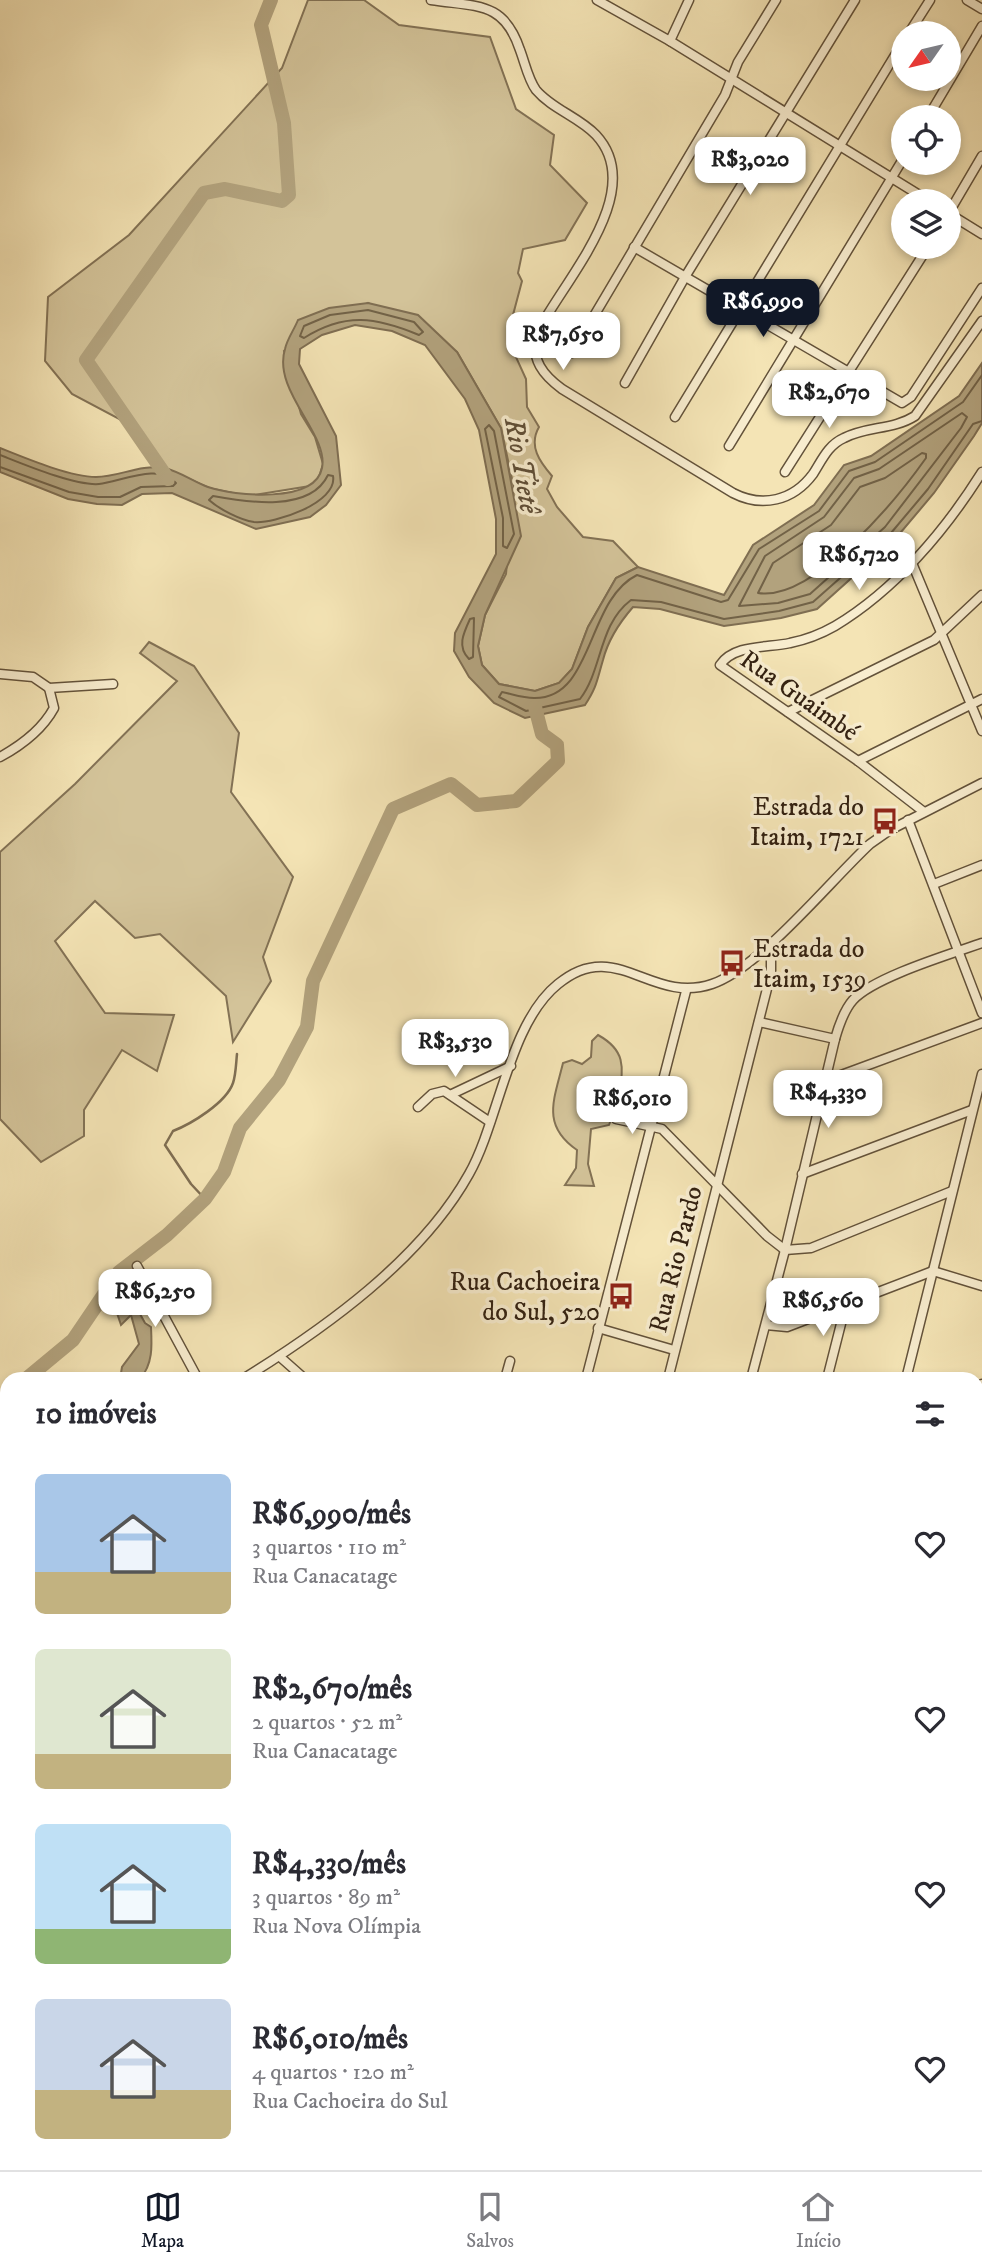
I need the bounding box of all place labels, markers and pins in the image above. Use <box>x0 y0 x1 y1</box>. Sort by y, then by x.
pin: R$3,020 <box>685 138 815 197</box>
pin: R$6,990 <box>698 280 828 339</box>
pin: R$7,650 <box>498 312 628 372</box>
pin: R$2,670 <box>764 370 894 430</box>
pin: R$6,720 <box>794 532 924 592</box>
place label: Estrada do Itaim, 1721 <box>750 791 864 854</box>
bus stop icon: Estrada do Itaim, 1721 <box>870 806 900 836</box>
place label: Estrada do Itaim, 1539 <box>753 933 866 996</box>
bus stop icon: Estrada do Itaim, 1539 <box>717 948 747 978</box>
pin: R$3,530 <box>390 1020 520 1079</box>
pin: R$4,330 <box>763 1070 893 1130</box>
pin: R$6,010 <box>567 1076 697 1136</box>
place label: Rua Cachoeira do Sul, 520 <box>450 1266 600 1329</box>
pin: R$6,250 <box>90 1270 220 1329</box>
pin: R$6,560 <box>758 1278 888 1338</box>
bus stop icon: Rua Cachoeira do Sul, 520 <box>606 1281 636 1311</box>

